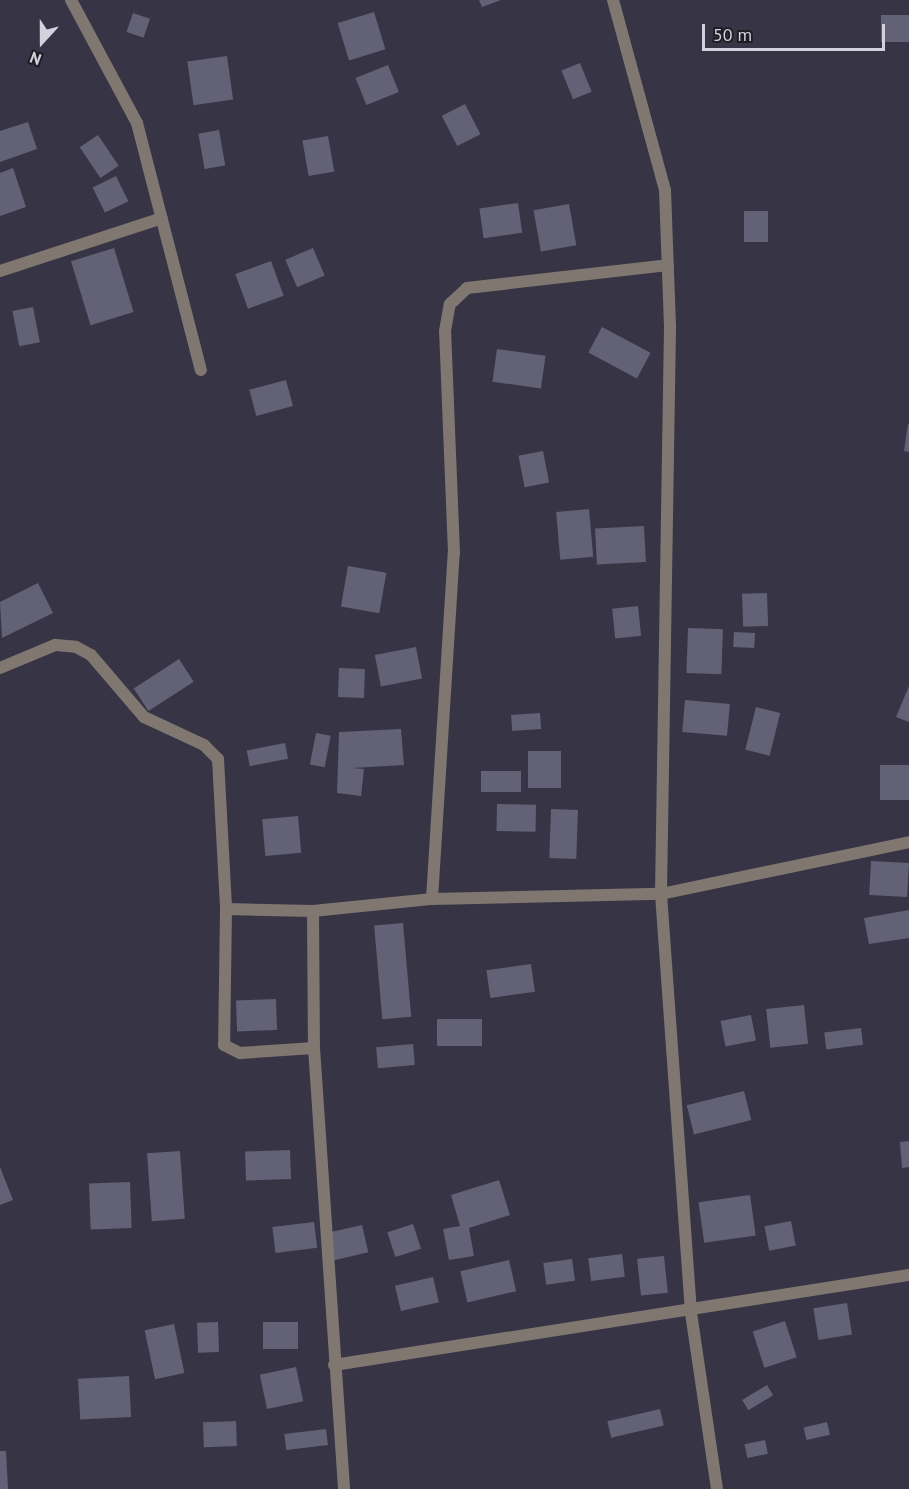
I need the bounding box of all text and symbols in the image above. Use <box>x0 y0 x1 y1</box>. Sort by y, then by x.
north arrow <box>12 12 72 72</box>
scale bar <box>705 12 888 50</box>
text: 50 m <box>713 23 752 46</box>
text: N <box>27 48 44 70</box>

